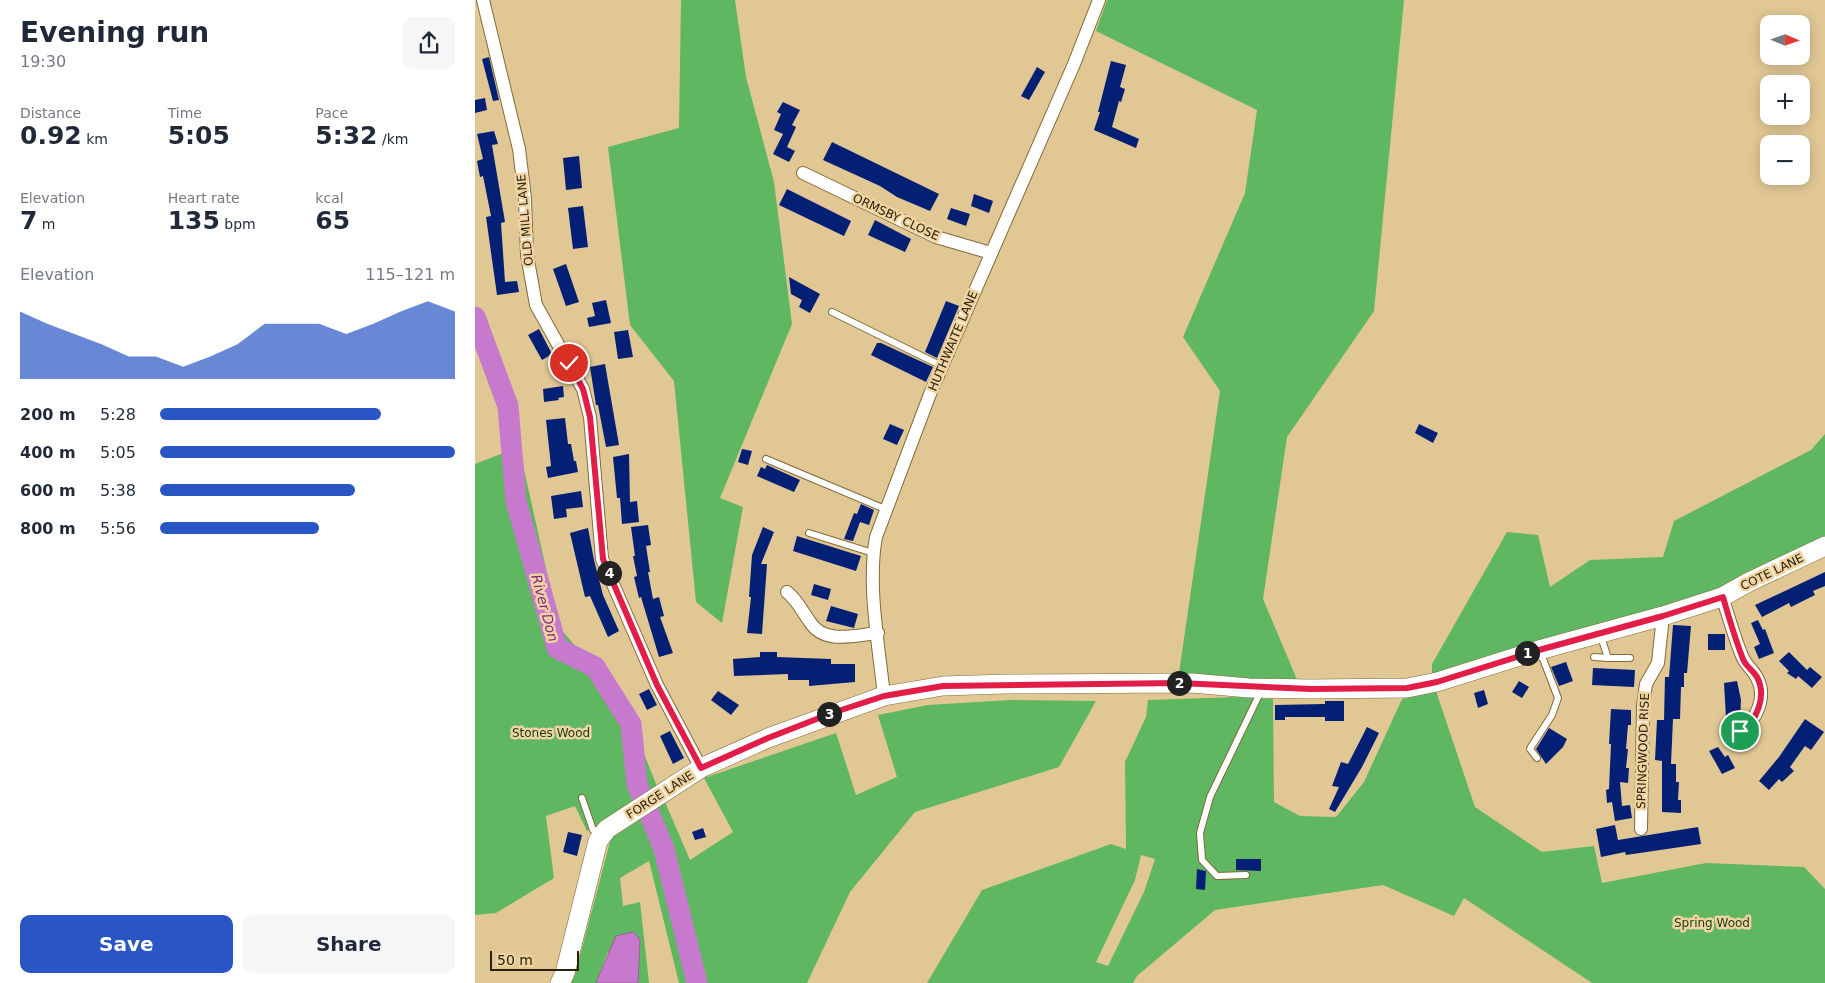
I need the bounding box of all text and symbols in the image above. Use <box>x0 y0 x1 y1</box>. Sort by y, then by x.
north arrow <box>1760 15 1810 65</box>
map controls <box>1760 15 1810 185</box>
text: Evening run <box>20 16 209 49</box>
button: share <box>403 17 455 69</box>
text: 19:30 <box>20 52 66 71</box>
button: + <box>1760 75 1810 125</box>
text: Distance <box>20 105 81 121</box>
text: Time <box>168 105 202 121</box>
text: Pace <box>315 105 348 121</box>
text: 0.92 <box>20 121 82 150</box>
text: 5:05 <box>168 121 230 150</box>
text: 5:32 <box>315 121 378 150</box>
text: km <box>82 131 108 147</box>
text: /km <box>378 131 408 147</box>
button: − <box>1760 135 1810 185</box>
street label: OLD MILL LANE <box>514 174 536 266</box>
text: Elevation <box>20 190 85 206</box>
text: Heart rate <box>168 190 240 206</box>
text: kcal <box>315 190 344 206</box>
street label: ORMSBY CLOSE <box>851 191 941 243</box>
text: 7 <box>20 206 37 235</box>
text: 135 <box>168 206 220 235</box>
text: 65 <box>315 206 350 235</box>
text: m <box>37 216 56 232</box>
text: bpm <box>220 216 256 232</box>
text: Elevation <box>20 265 94 284</box>
text: 115–121 m <box>365 265 455 284</box>
street label: HUTHWAITE LANE <box>926 289 980 393</box>
pin <box>548 342 590 384</box>
icon: check <box>555 349 583 377</box>
text: 200 m <box>20 405 76 424</box>
text: 5:28 <box>100 405 136 424</box>
text: 400 m <box>20 443 76 462</box>
text: 5:05 <box>100 443 136 462</box>
text: 600 m <box>20 481 76 500</box>
text: 5:38 <box>100 481 136 500</box>
text: 800 m <box>20 519 76 538</box>
text: 5:56 <box>100 519 136 538</box>
street label: COTE LANE <box>1738 551 1806 593</box>
pin: 4 <box>597 560 621 586</box>
text: 4 <box>605 565 614 581</box>
water label: River Don <box>528 573 562 643</box>
pin: 1 <box>1515 640 1539 666</box>
text: 1 <box>1523 645 1532 661</box>
pin: 2 <box>1167 670 1191 696</box>
text: 2 <box>1175 675 1184 691</box>
street label: SPRINGWOOD RISE <box>1634 693 1652 809</box>
pin: 3 <box>817 702 841 726</box>
text: 3 <box>825 706 834 722</box>
pin <box>1719 710 1761 752</box>
icon: arrive <box>1726 717 1754 745</box>
park label: Stones Wood <box>512 726 590 740</box>
street label: FORGE LANE <box>624 768 696 822</box>
button: Save <box>20 915 233 973</box>
button: Share <box>243 915 455 973</box>
park label: Spring Wood <box>1674 916 1750 930</box>
scale bar <box>490 948 579 971</box>
text: 50 m <box>497 952 533 968</box>

